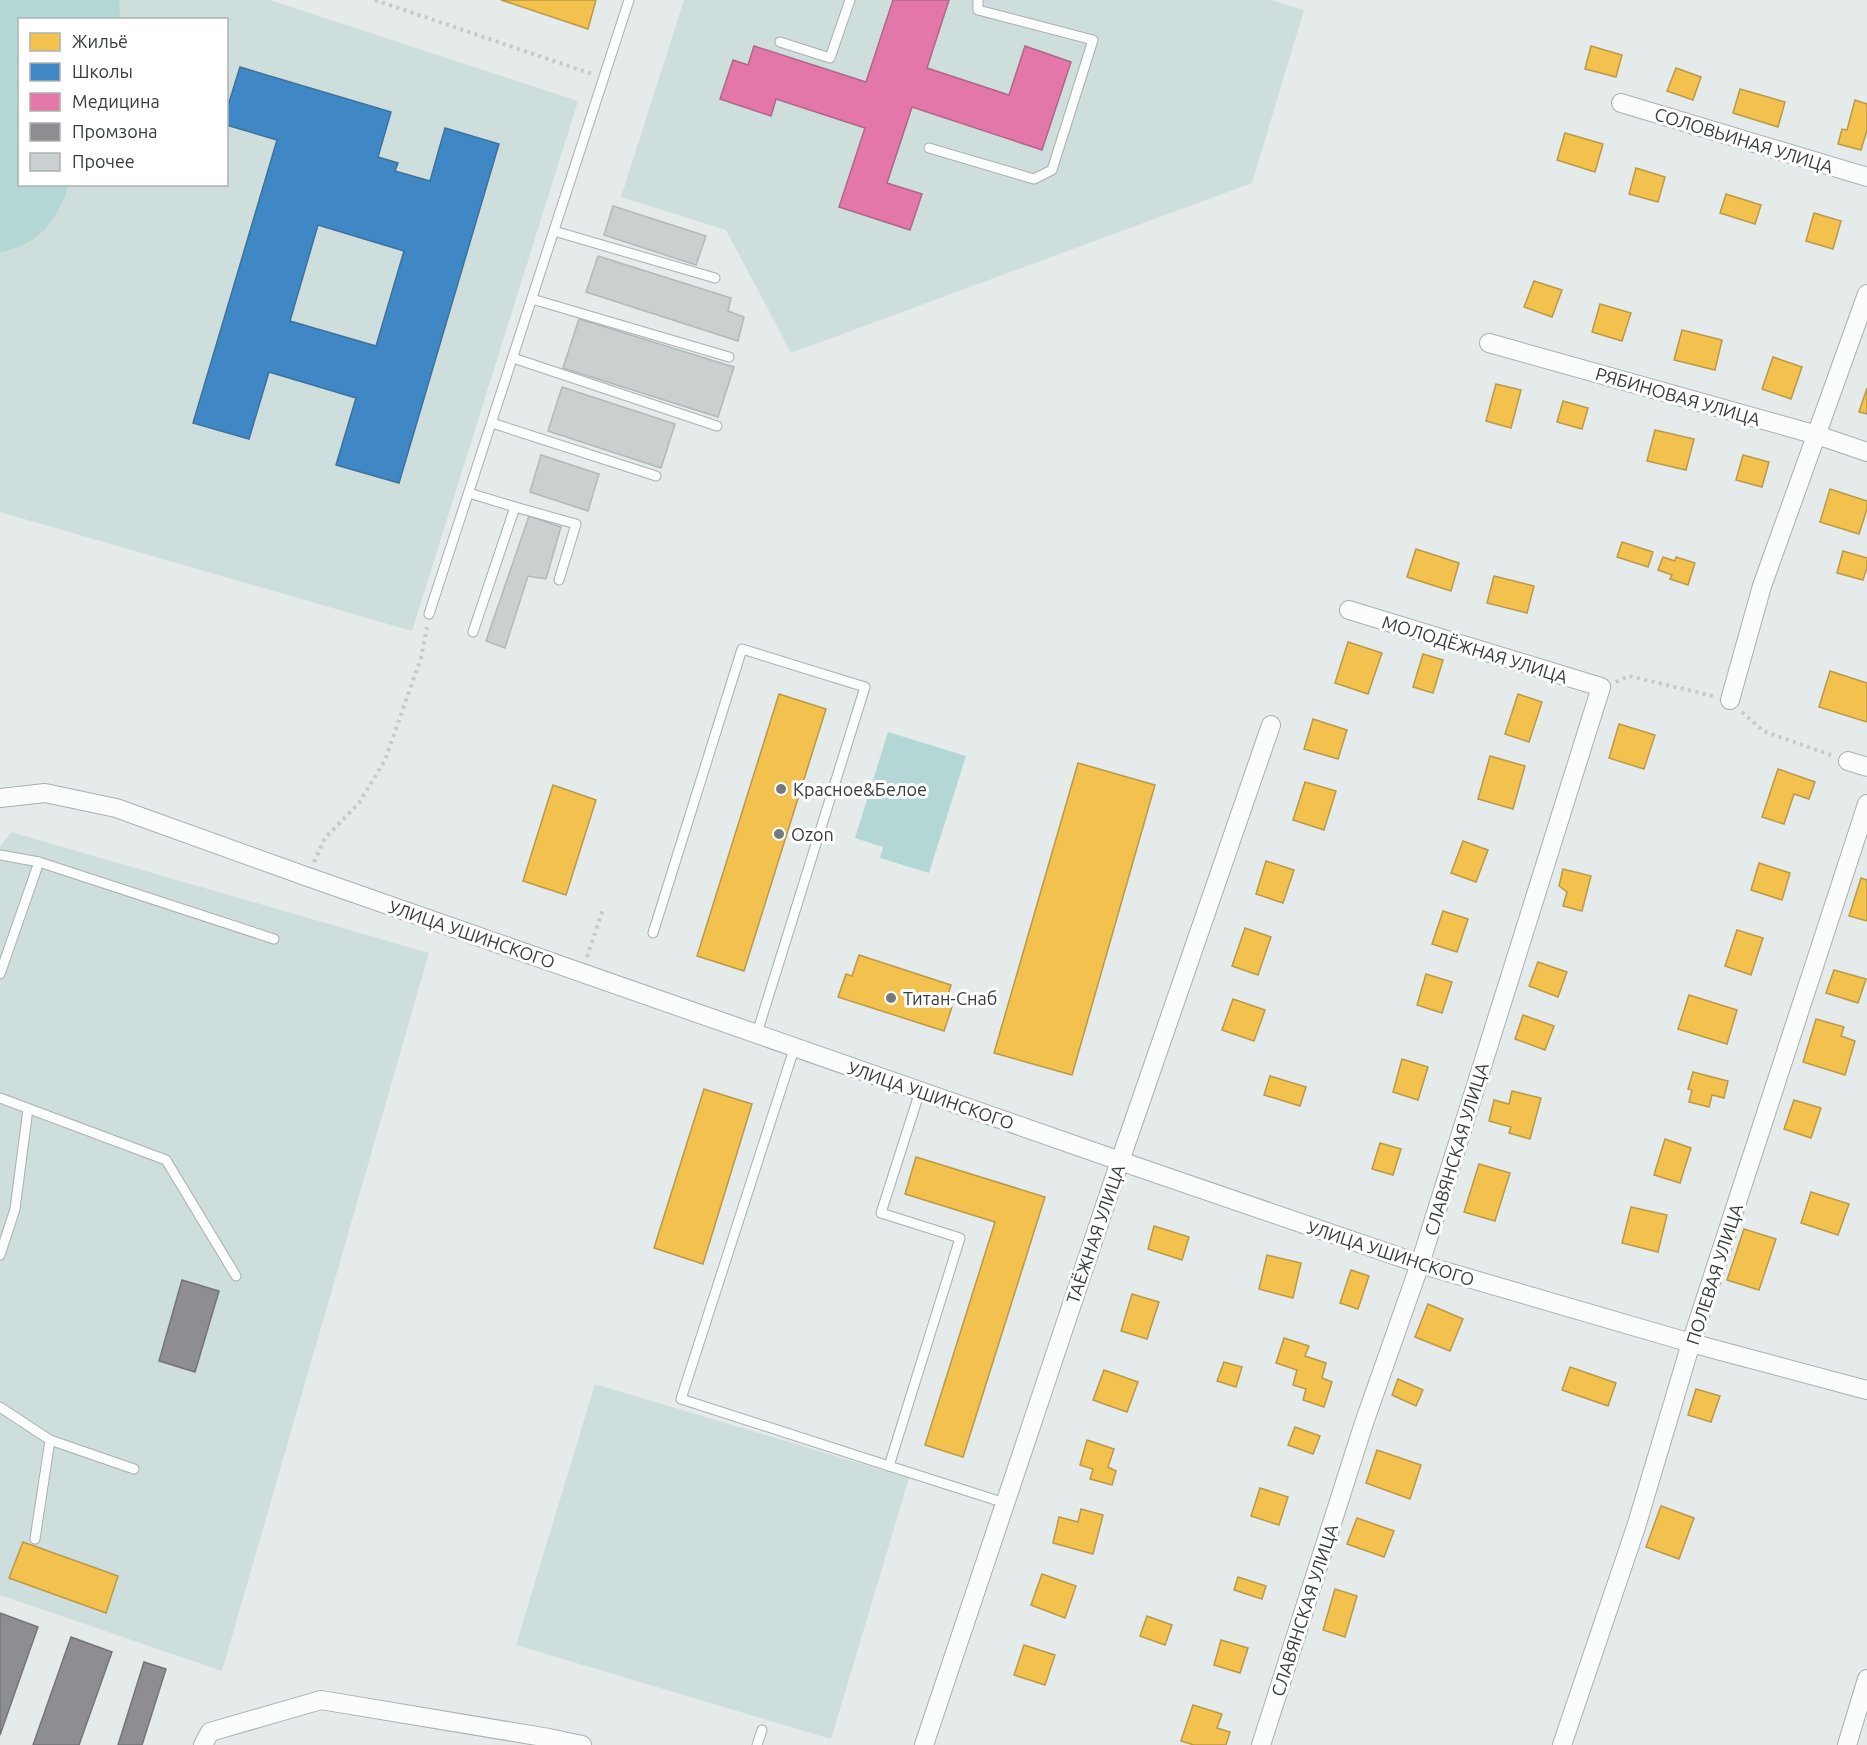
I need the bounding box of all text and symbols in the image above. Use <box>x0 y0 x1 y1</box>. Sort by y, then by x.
legend <box>18 18 228 186</box>
text: Жильё <box>72 31 128 51</box>
text: Школы <box>72 61 133 81</box>
text: Медицина <box>72 91 160 111</box>
street label: СОЛОВЬИНАЯ УЛИЦА <box>1652 103 1836 177</box>
text: Промзона <box>72 121 157 141</box>
text: Прочее <box>72 151 135 171</box>
street label: РЯБИНОВАЯ УЛИЦА <box>1593 363 1763 429</box>
street label: МОЛОДЁЖНАЯ УЛИЦА <box>1380 611 1571 687</box>
place label: Красное&Белое <box>793 779 927 799</box>
marker: Красное&Белое <box>774 782 788 796</box>
place label: Ozon <box>791 824 834 844</box>
marker: Ozon <box>772 827 786 841</box>
street label: УЛИЦА УШИНСКОГО <box>386 896 558 972</box>
place label: Титан-Снаб <box>903 988 997 1008</box>
marker: Титан-Снаб <box>884 991 898 1005</box>
street label: УЛИЦА УШИНСКОГО <box>845 1057 1017 1133</box>
street label: СЛАВЯНСКАЯ УЛИЦА <box>1420 1060 1492 1238</box>
street label: ТАЁЖНАЯ УЛИЦА <box>1062 1162 1128 1306</box>
street label: ПОЛЕВАЯ УЛИЦА <box>1682 1201 1746 1347</box>
street label: УЛИЦА УШИНСКОГО <box>1305 1217 1477 1289</box>
street label: СЛАВЯНСКАЯ УЛИЦА <box>1267 1521 1341 1699</box>

